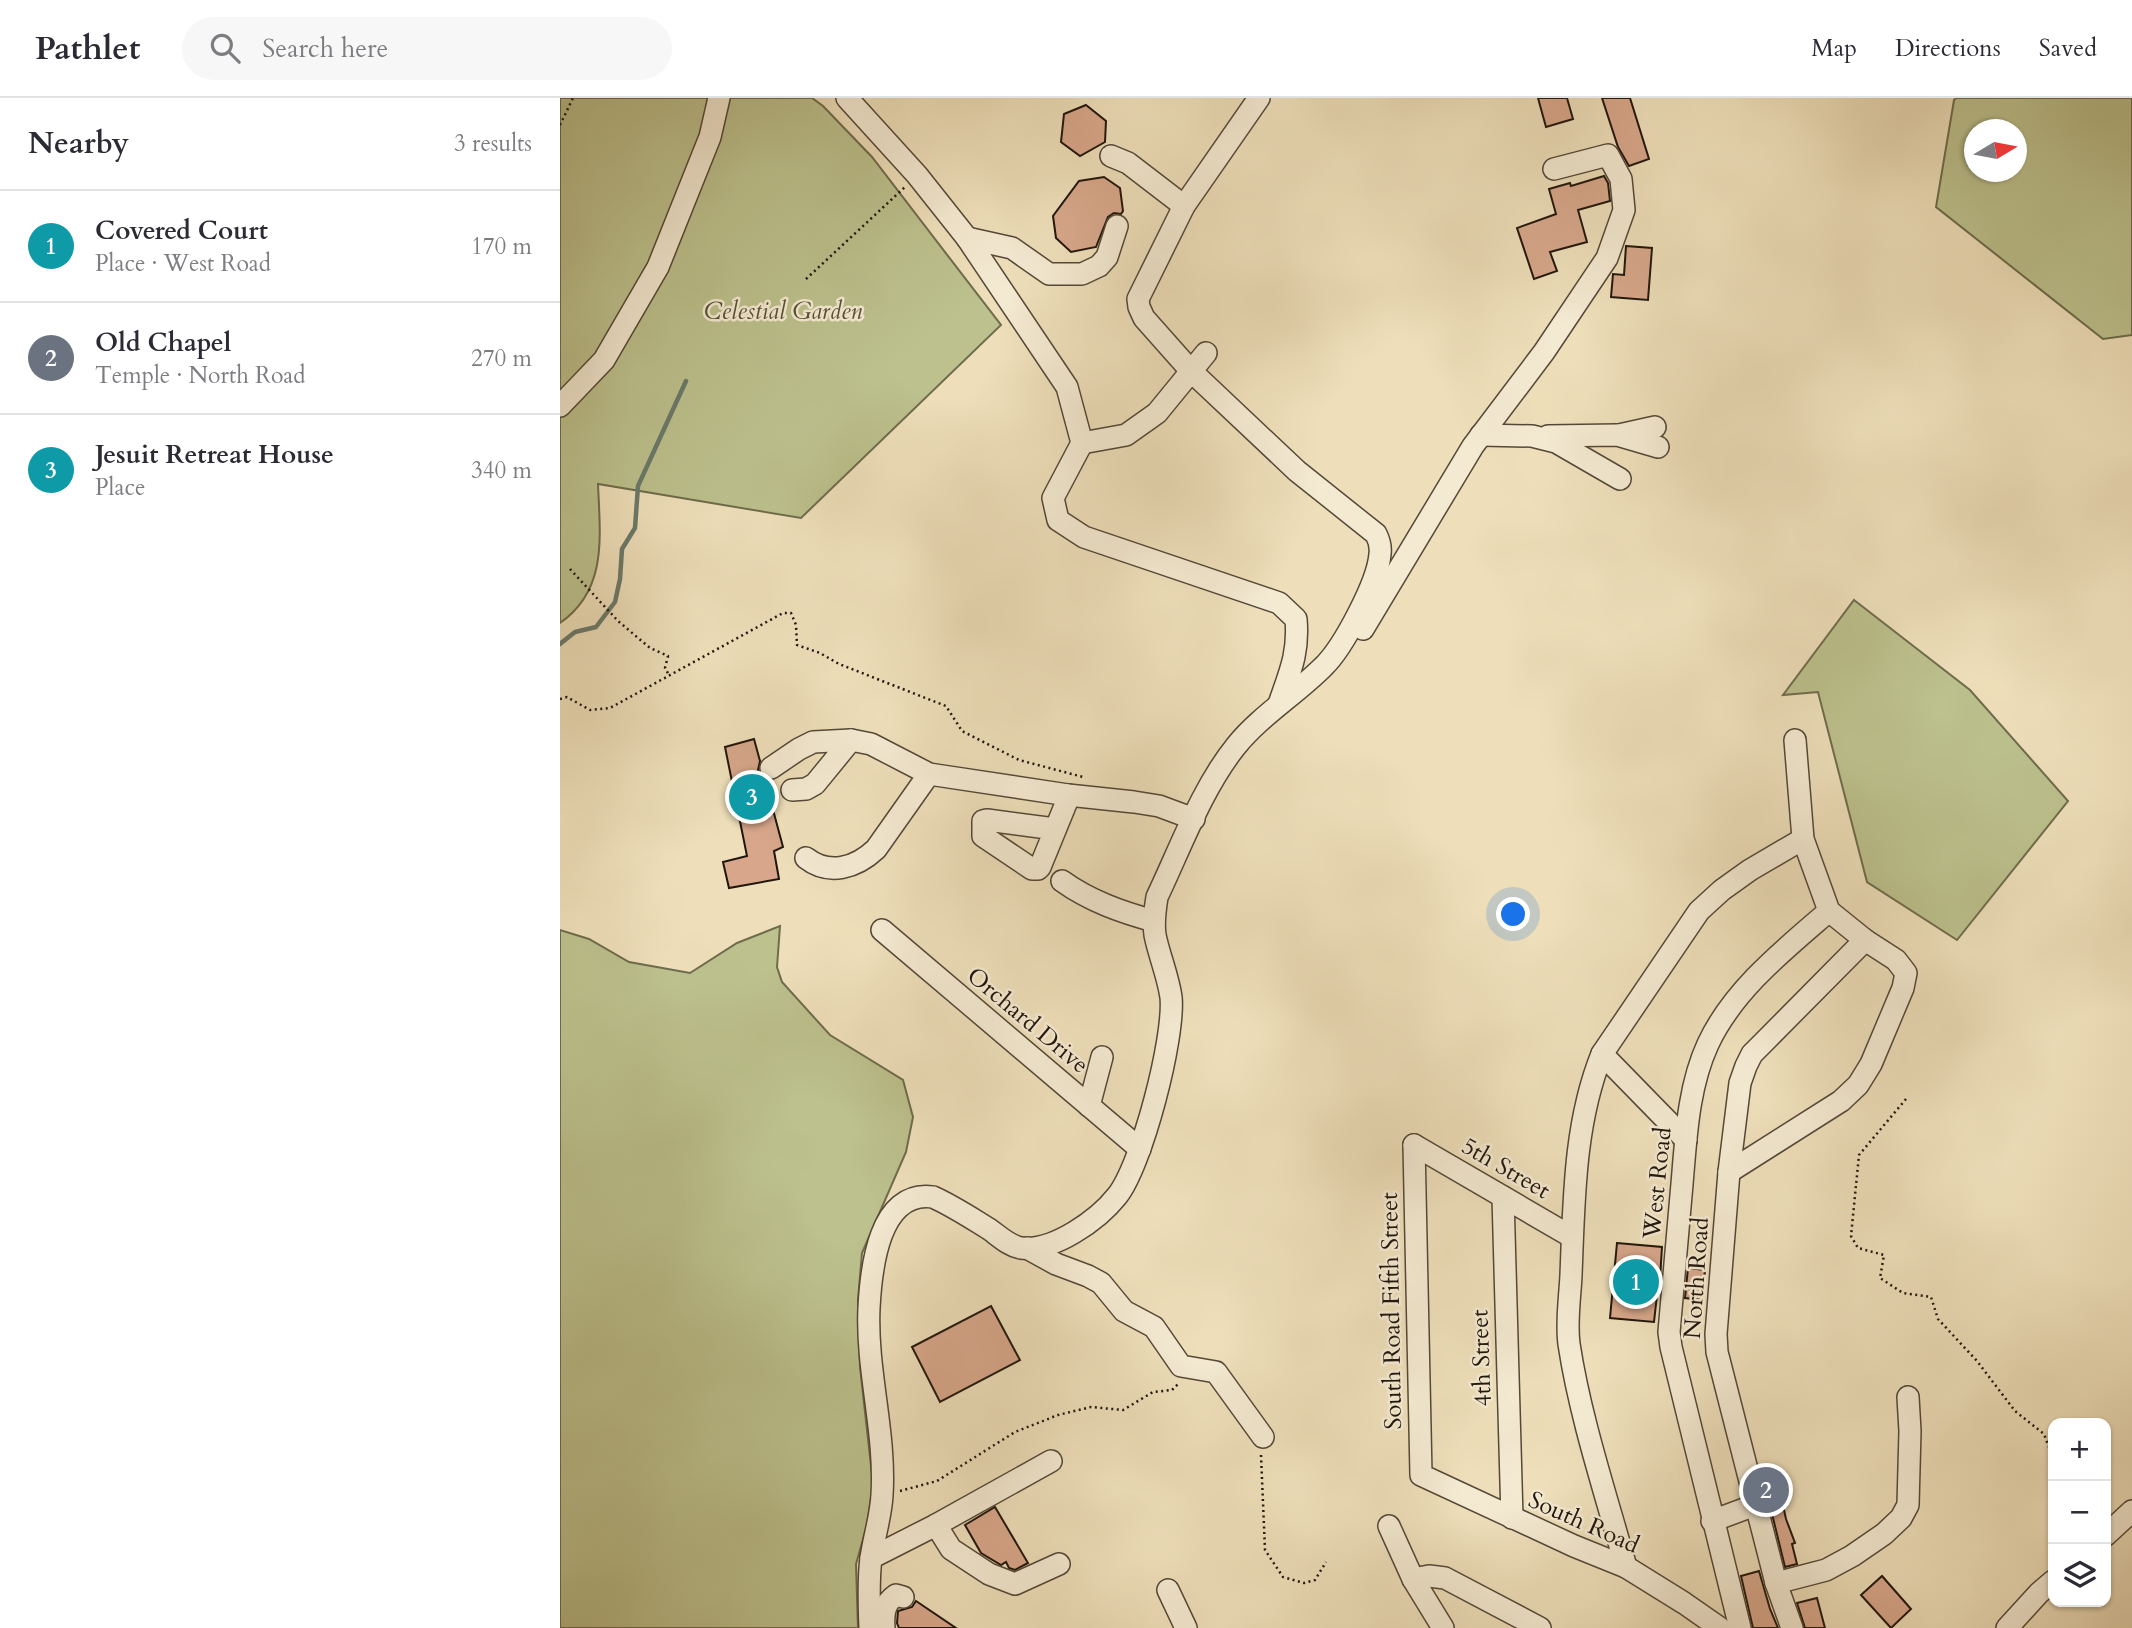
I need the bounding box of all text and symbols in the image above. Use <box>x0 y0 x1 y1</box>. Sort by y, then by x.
search box <box>182 17 672 80</box>
text: Pathlet <box>35 26 140 71</box>
icon: search <box>206 29 244 67</box>
text: Search here <box>262 31 388 66</box>
text: Map <box>1811 32 1857 65</box>
text: Directions <box>1895 32 2001 65</box>
text: Saved <box>2039 32 2097 65</box>
north arrow <box>1964 119 2027 182</box>
text: Nearby <box>28 123 129 164</box>
text: 3 results <box>454 128 532 159</box>
text: Covered Court <box>95 213 268 248</box>
text: 1 <box>45 231 57 262</box>
text: 170 m <box>471 231 532 262</box>
text: Place · West Road <box>95 248 271 279</box>
park label: Celestial Garden <box>704 295 863 328</box>
text: Old Chapel <box>95 325 231 360</box>
text: 2 <box>45 343 57 374</box>
text: 270 m <box>471 343 532 374</box>
text: Temple · North Road <box>95 360 306 391</box>
text: Jesuit Retreat House <box>95 437 334 472</box>
text: 3 <box>45 455 57 486</box>
text: 340 m <box>471 455 532 486</box>
text: Place <box>95 472 145 503</box>
pin: 3 <box>729 771 775 823</box>
your location <box>1496 897 1530 931</box>
street label: Orchard Drive <box>960 960 1096 1081</box>
street label: West Road <box>1635 1125 1680 1242</box>
street label: 5th Street <box>1455 1130 1556 1207</box>
street label: South Road Fifth Street <box>1373 1192 1410 1430</box>
street label: North Road <box>1676 1216 1717 1340</box>
pin: 1 <box>1613 1256 1659 1308</box>
street label: 4th Street <box>1463 1308 1500 1407</box>
map controls <box>2048 1418 2111 1607</box>
button: + <box>2048 1418 2111 1481</box>
pin: 2 <box>1743 1464 1789 1516</box>
button: − <box>2048 1481 2111 1544</box>
street label: South Road <box>1523 1483 1645 1562</box>
button: layers <box>2048 1544 2111 1607</box>

